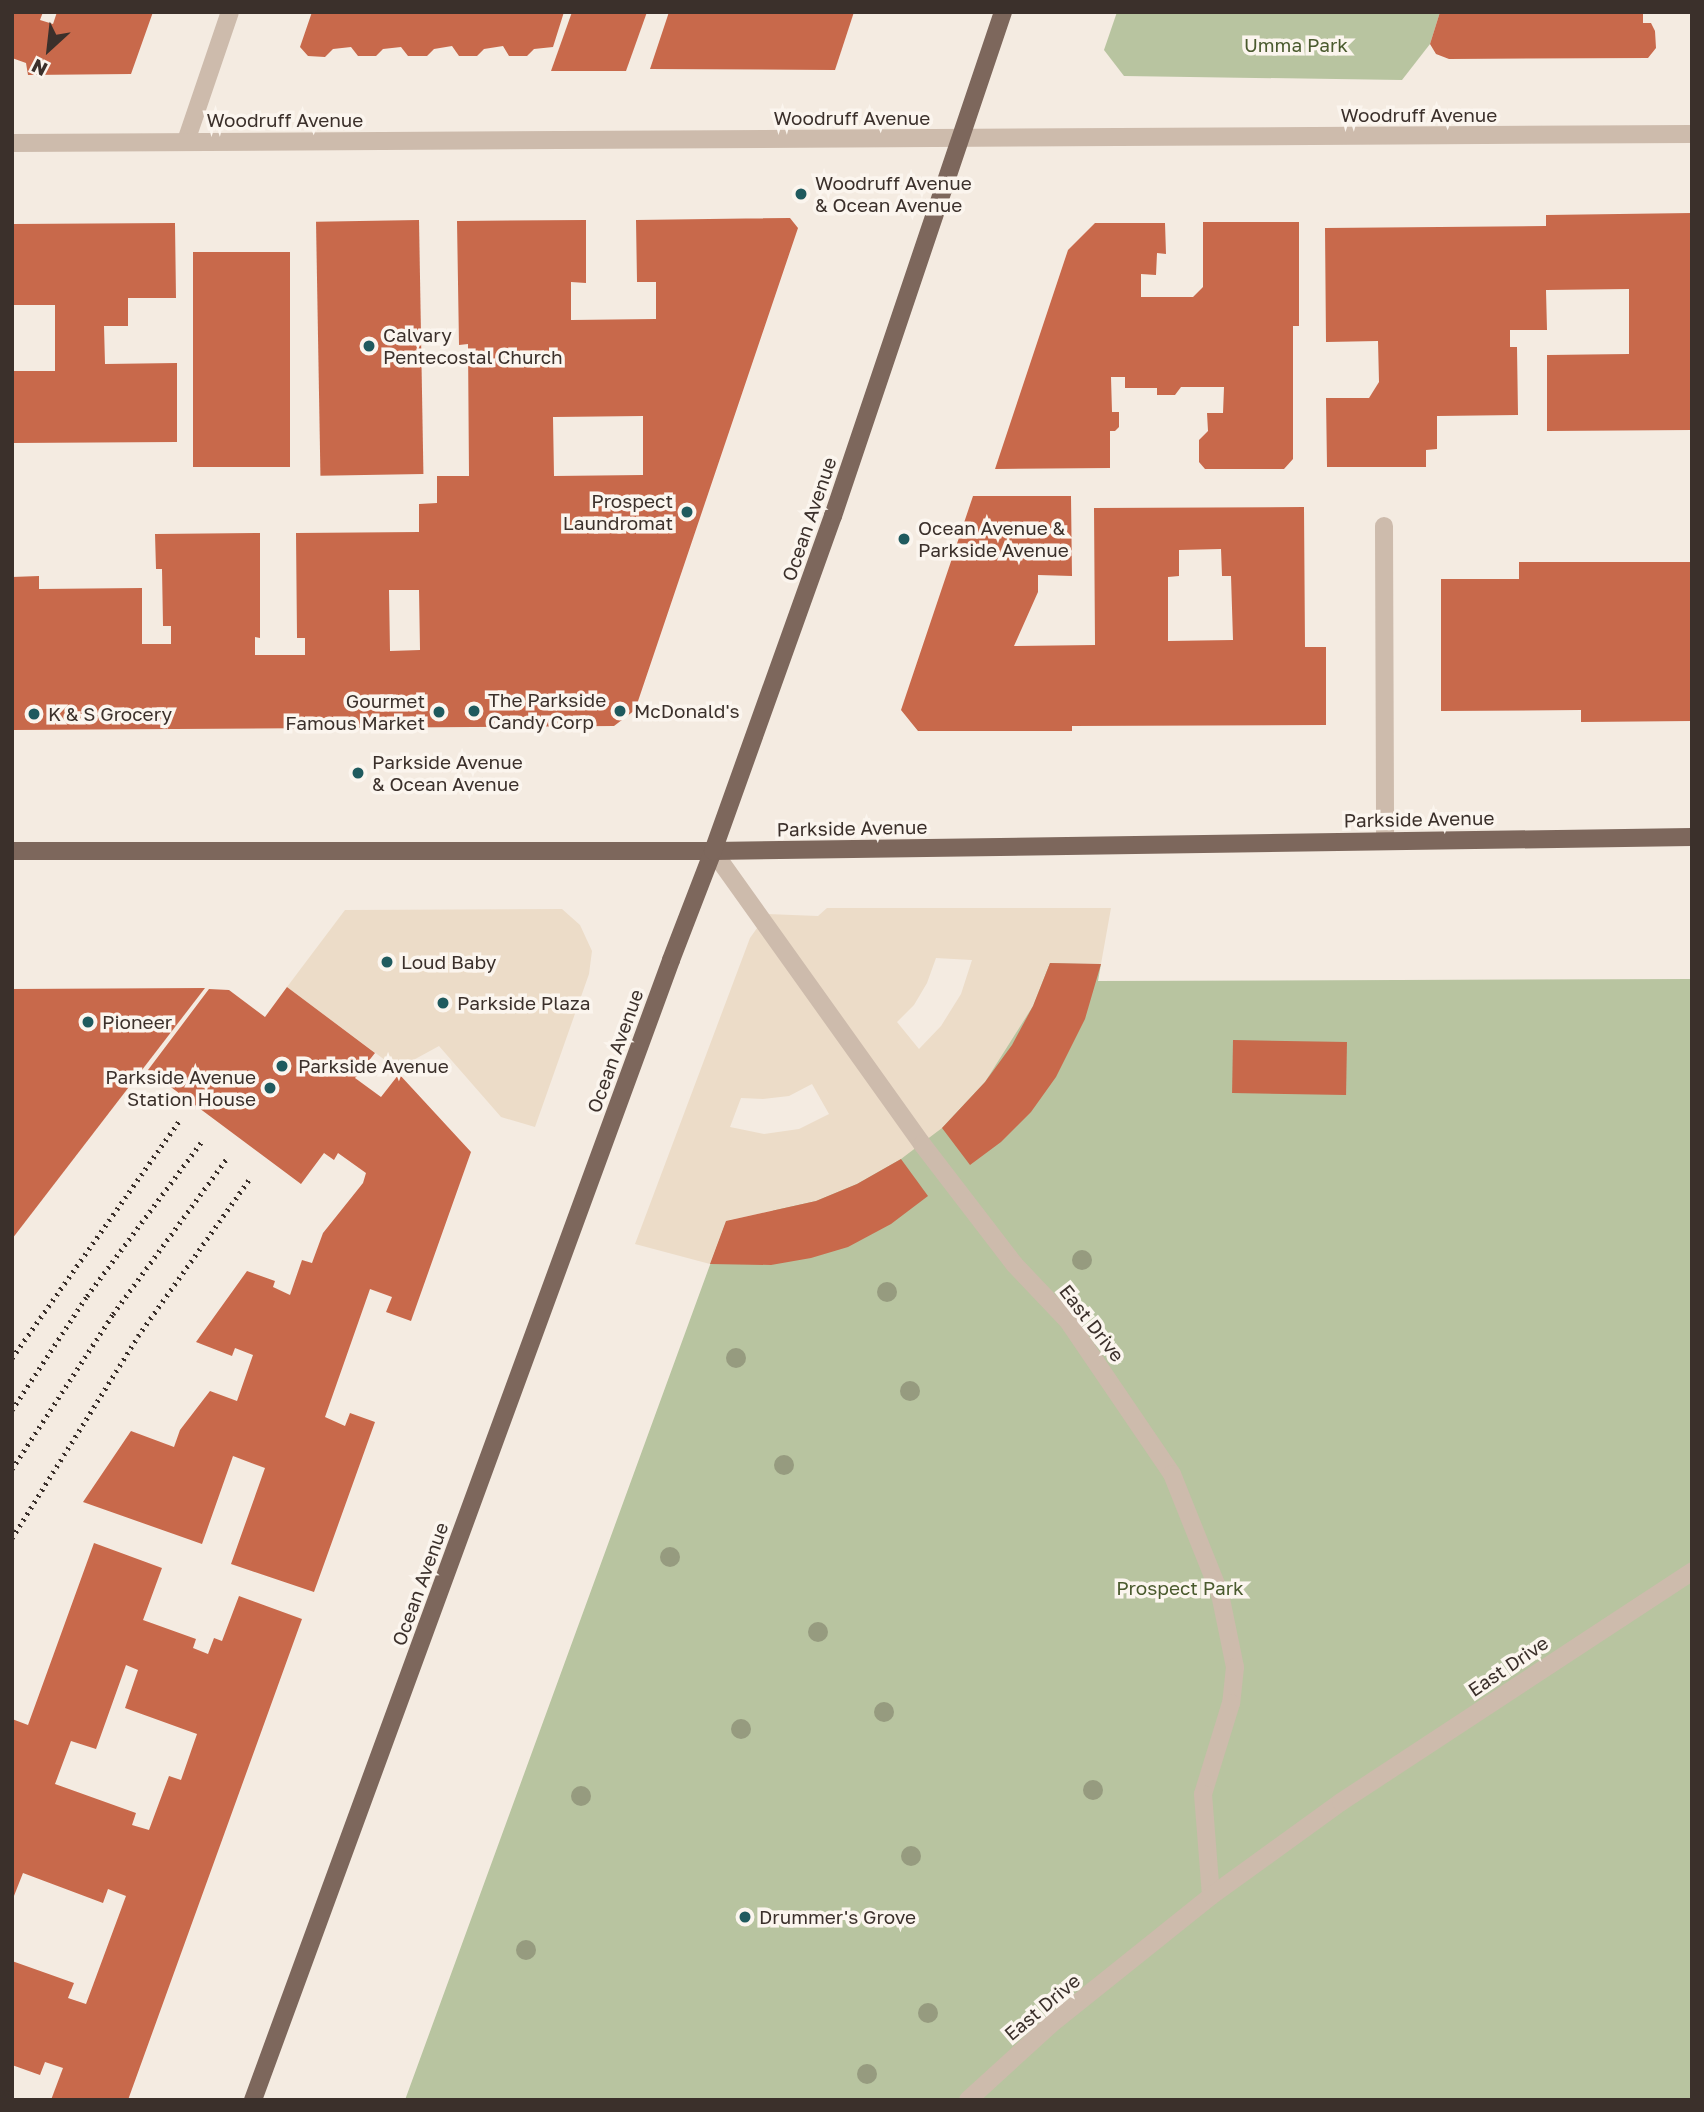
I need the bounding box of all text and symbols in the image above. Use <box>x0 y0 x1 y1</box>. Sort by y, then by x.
north arrow <box>14 14 84 84</box>
park label: Umma Park <box>1244 34 1348 56</box>
text: N <box>28 55 51 82</box>
street label: Woodruff Avenue <box>1341 104 1497 126</box>
street label: Woodruff Avenue <box>774 107 930 129</box>
street label: Woodruff Avenue <box>207 109 363 131</box>
place label: Woodruff Avenue & Ocean Avenue <box>815 172 972 216</box>
marker: Woodruff Avenue & Ocean Avenue <box>793 186 809 202</box>
place label: Calvary Pentecostal Church <box>383 324 563 368</box>
marker: Calvary Pentecostal Church <box>361 338 377 354</box>
street label: Ocean Avenue <box>777 454 841 584</box>
place label: Prospect Laundromat <box>563 490 673 534</box>
marker: Prospect Laundromat <box>679 504 695 520</box>
place label: Ocean Avenue & Parkside Avenue <box>918 517 1069 561</box>
marker: Ocean Avenue & Parkside Avenue <box>896 531 912 547</box>
place label: The Parkside Candy Corp <box>488 689 606 733</box>
place label: Gourmet Famous Market <box>285 690 425 734</box>
place label: McDonald's <box>634 700 740 722</box>
place label: K & S Grocery <box>48 703 172 725</box>
marker: The Parkside Candy Corp <box>466 703 482 719</box>
marker: McDonald's <box>612 703 628 719</box>
marker: Gourmet Famous Market <box>431 704 447 720</box>
marker: K & S Grocery <box>26 706 42 722</box>
place label: Parkside Avenue & Ocean Avenue <box>372 751 523 795</box>
marker: Parkside Avenue & Ocean Avenue <box>350 765 366 781</box>
street label: Parkside Avenue <box>1343 806 1495 832</box>
street label: Parkside Avenue <box>776 815 928 841</box>
place label: Loud Baby <box>401 951 496 973</box>
marker: Loud Baby <box>379 954 395 970</box>
street label: Ocean Avenue <box>582 986 648 1116</box>
place label: Parkside Plaza <box>457 992 590 1014</box>
marker: Parkside Plaza <box>435 995 451 1011</box>
place label: Pioneer <box>102 1011 172 1033</box>
marker: Pioneer <box>80 1014 96 1030</box>
place label: Parkside Avenue <box>298 1055 449 1077</box>
marker: Parkside Avenue <box>272 1056 292 1076</box>
place label: Parkside Avenue Station House <box>105 1066 256 1110</box>
marker: Parkside Avenue Station House <box>262 1080 278 1096</box>
street label: East Drive <box>1055 1280 1129 1366</box>
street label: Ocean Avenue <box>387 1519 453 1649</box>
park label: Prospect Park <box>1116 1577 1244 1599</box>
street label: East Drive <box>1464 1631 1552 1701</box>
place label: Drummer's Grove <box>759 1906 916 1928</box>
marker: Drummer's Grove <box>737 1909 753 1925</box>
street label: East Drive <box>1000 1969 1084 2045</box>

